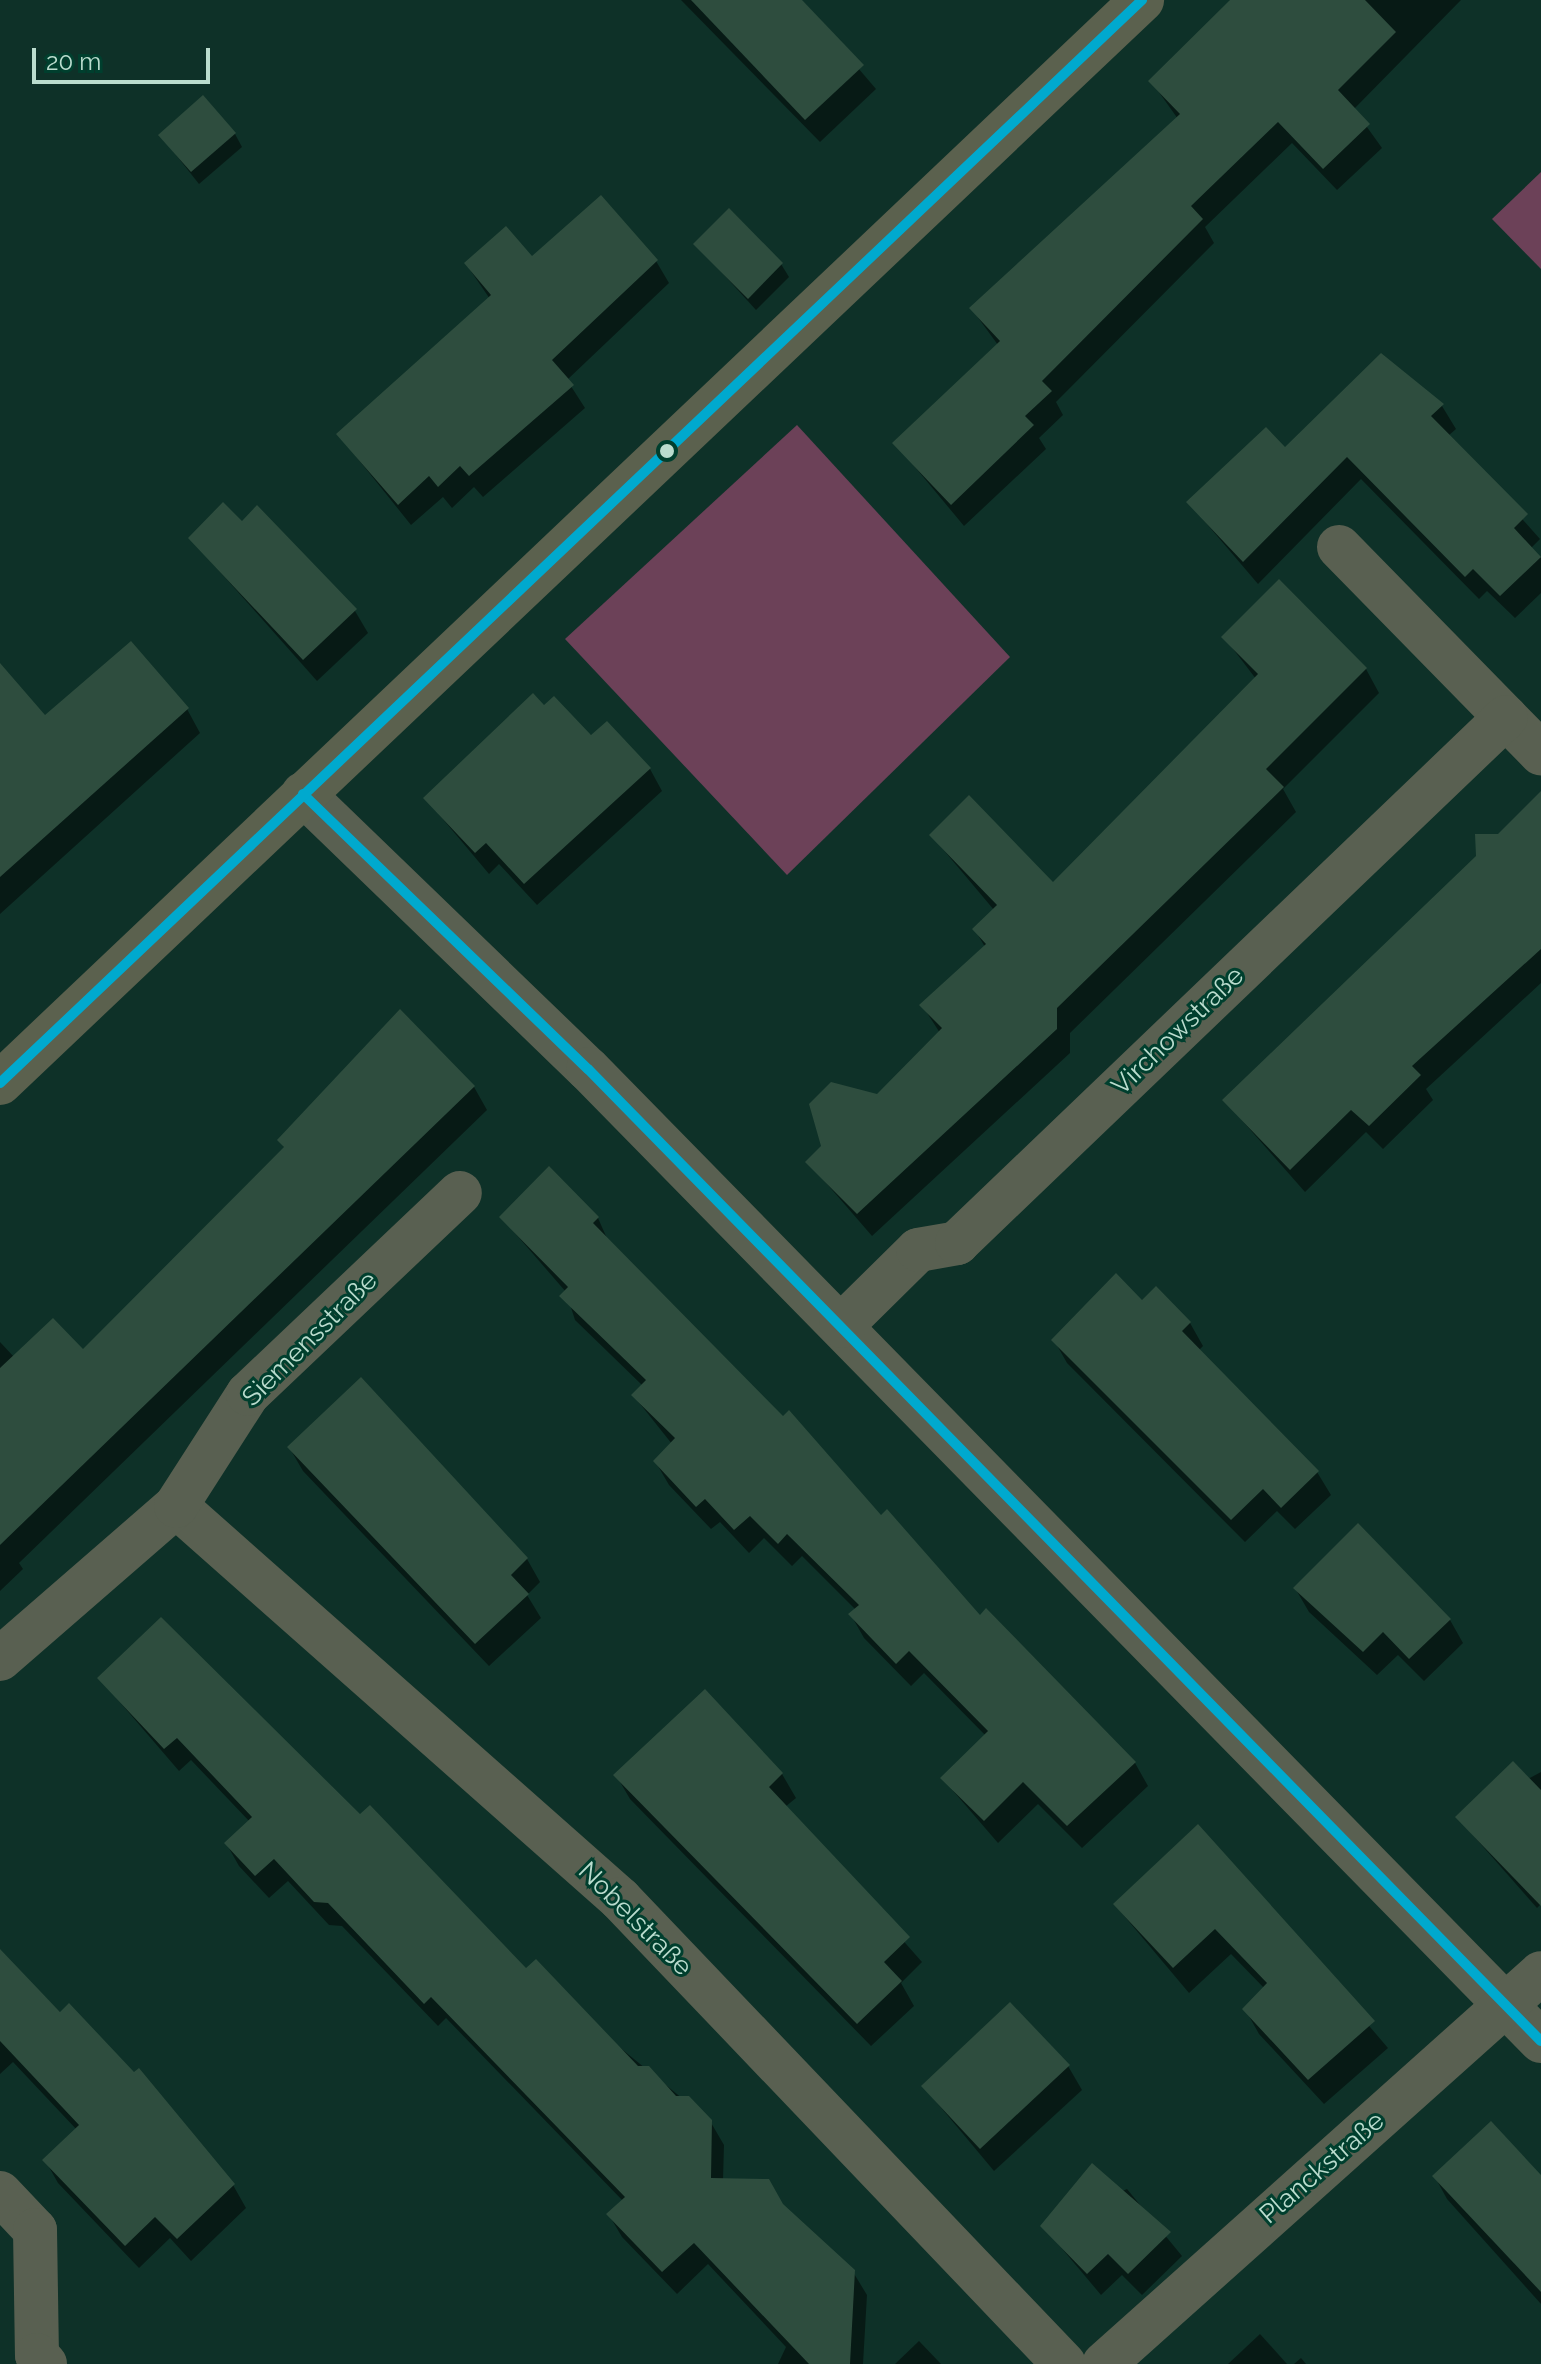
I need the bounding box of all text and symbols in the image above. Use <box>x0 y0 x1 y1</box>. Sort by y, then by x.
scale bar <box>36 32 214 82</box>
text: 20 m <box>46 47 101 76</box>
unlabelled marker <box>659 443 675 459</box>
street label: Virchowstraße <box>1106 960 1250 1102</box>
street label: Siemensstraße <box>236 1265 384 1413</box>
street label: Nobelstraße <box>572 1856 698 1982</box>
street label: Planckstraße <box>1253 2105 1391 2231</box>

